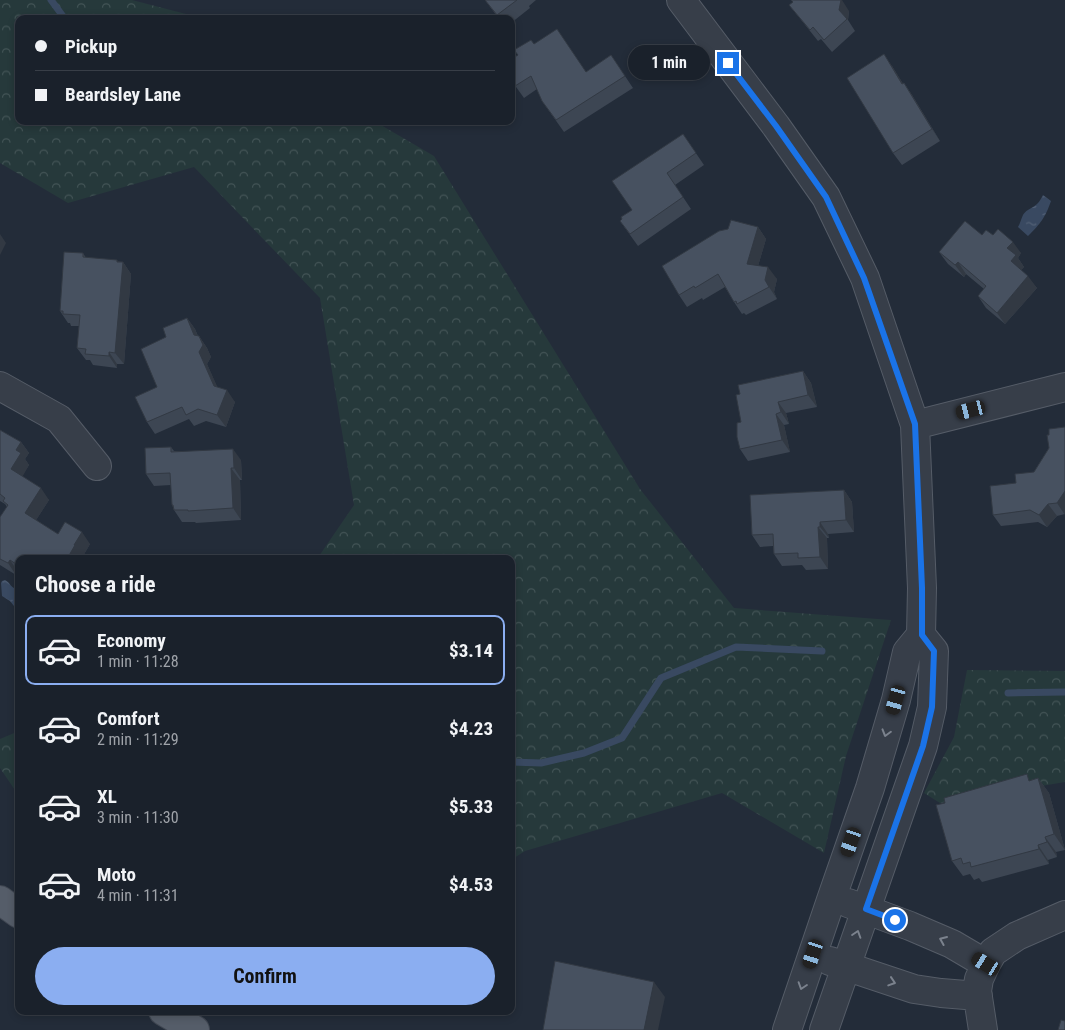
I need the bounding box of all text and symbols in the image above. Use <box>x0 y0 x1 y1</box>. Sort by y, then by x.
text: Pickup <box>65 35 117 58</box>
callout: 1 min <box>628 46 710 80</box>
route end <box>717 52 739 74</box>
text: 1 min <box>651 53 687 72</box>
text: Beardsley Lane <box>65 83 181 106</box>
car <box>954 399 987 421</box>
text: Choose a ride <box>35 572 156 597</box>
icon: car <box>37 628 82 673</box>
text: Economy <box>97 629 166 652</box>
text: $3.14 <box>449 639 493 662</box>
text: 1 min · 11:28 <box>97 652 179 671</box>
car <box>884 684 907 716</box>
icon: car <box>37 706 82 751</box>
text: Comfort <box>97 707 160 730</box>
text: $4.23 <box>449 717 493 740</box>
one-way arrow <box>882 728 892 736</box>
text: 2 min · 11:29 <box>97 730 179 749</box>
icon: car <box>37 784 82 829</box>
text: XL <box>97 785 117 808</box>
text: $5.33 <box>449 795 493 818</box>
text: 3 min · 11:30 <box>97 808 179 827</box>
car <box>839 825 862 859</box>
icon: car <box>37 862 82 907</box>
text: Moto <box>97 863 136 886</box>
text: $4.53 <box>449 873 493 896</box>
text: 4 min · 11:31 <box>97 886 179 905</box>
route start <box>884 909 906 931</box>
one-way arrow <box>852 931 862 939</box>
one-way arrow <box>940 936 948 946</box>
car <box>801 937 824 971</box>
button: Confirm <box>35 947 495 1005</box>
car <box>969 950 1002 978</box>
one-way arrow <box>887 977 895 987</box>
one-way arrow <box>798 982 808 990</box>

